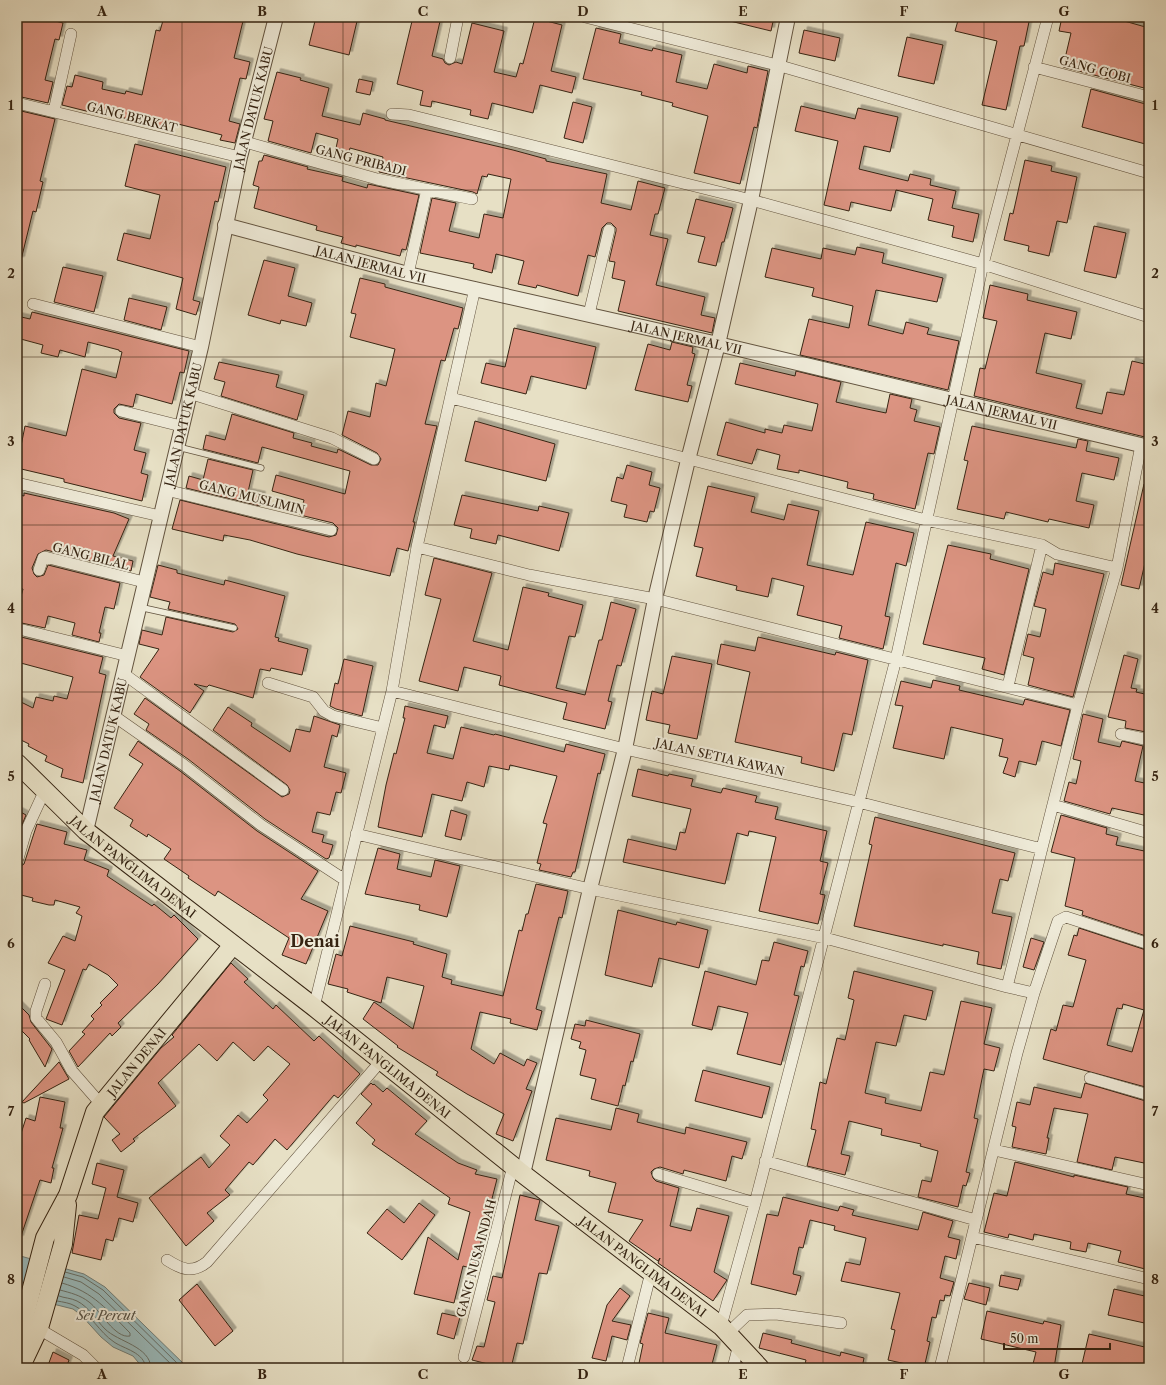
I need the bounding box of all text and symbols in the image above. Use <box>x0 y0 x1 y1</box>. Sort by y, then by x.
text: A <box>96 3 108 19</box>
text: B <box>257 3 267 19</box>
text: C <box>418 3 428 19</box>
text: D <box>577 3 589 19</box>
text: E <box>738 3 748 19</box>
text: F <box>900 3 909 19</box>
text: G <box>1058 3 1070 19</box>
street label: JALAN DATUK KABU <box>230 45 276 173</box>
street label: GANG GOBI <box>1058 52 1132 86</box>
text: 1 <box>8 97 14 113</box>
text: 1 <box>1152 97 1158 113</box>
street label: GANG BERKAT <box>85 99 179 135</box>
street label: GANG PRIBADI <box>314 141 408 179</box>
street label: JALAN JERMAL VII <box>312 242 428 285</box>
text: 2 <box>7 265 15 281</box>
text: 2 <box>1151 265 1159 281</box>
street label: JALAN JERMAL VII <box>628 317 744 357</box>
street label: JALAN DATUK KABU <box>160 361 205 490</box>
street label: JALAN JERMAL VII <box>943 391 1059 432</box>
text: 3 <box>7 433 15 449</box>
text: 3 <box>1151 433 1159 449</box>
street label: GANG MUSLIMIN <box>198 477 307 517</box>
street label: GANG BILAL <box>51 539 131 573</box>
text: 4 <box>7 600 15 616</box>
text: 4 <box>1151 600 1159 616</box>
street label: JALAN DATUK KABU <box>85 676 130 805</box>
street label: JALAN SETIA KAWAN <box>652 734 786 779</box>
text: 5 <box>7 768 15 784</box>
text: 5 <box>1151 768 1159 784</box>
street label: JALAN PANGLIMA DENAI <box>66 811 199 921</box>
district label: Denai <box>290 931 340 951</box>
text: 6 <box>7 935 15 951</box>
text: 6 <box>1151 935 1159 951</box>
street label: JALAN PANGLIMA DENAI <box>321 1011 454 1121</box>
street label: JALAN DENAI <box>102 1025 169 1101</box>
text: 7 <box>8 1103 15 1119</box>
text: 7 <box>1152 1103 1159 1119</box>
street label: GANG NUSA INDAH <box>453 1197 499 1319</box>
street label: JALAN PANGLIMA DENAI <box>575 1212 710 1320</box>
text: 8 <box>7 1271 15 1287</box>
text: 8 <box>1151 1271 1159 1287</box>
water label: Sei Percut <box>76 1307 137 1323</box>
scale bar <box>1004 1325 1110 1351</box>
text: 50 m <box>1010 1331 1039 1346</box>
text: A <box>96 1366 108 1382</box>
text: B <box>257 1366 267 1382</box>
text: C <box>418 1366 428 1382</box>
text: D <box>577 1366 589 1382</box>
text: E <box>738 1366 748 1382</box>
text: F <box>900 1366 909 1382</box>
text: G <box>1058 1366 1070 1382</box>

